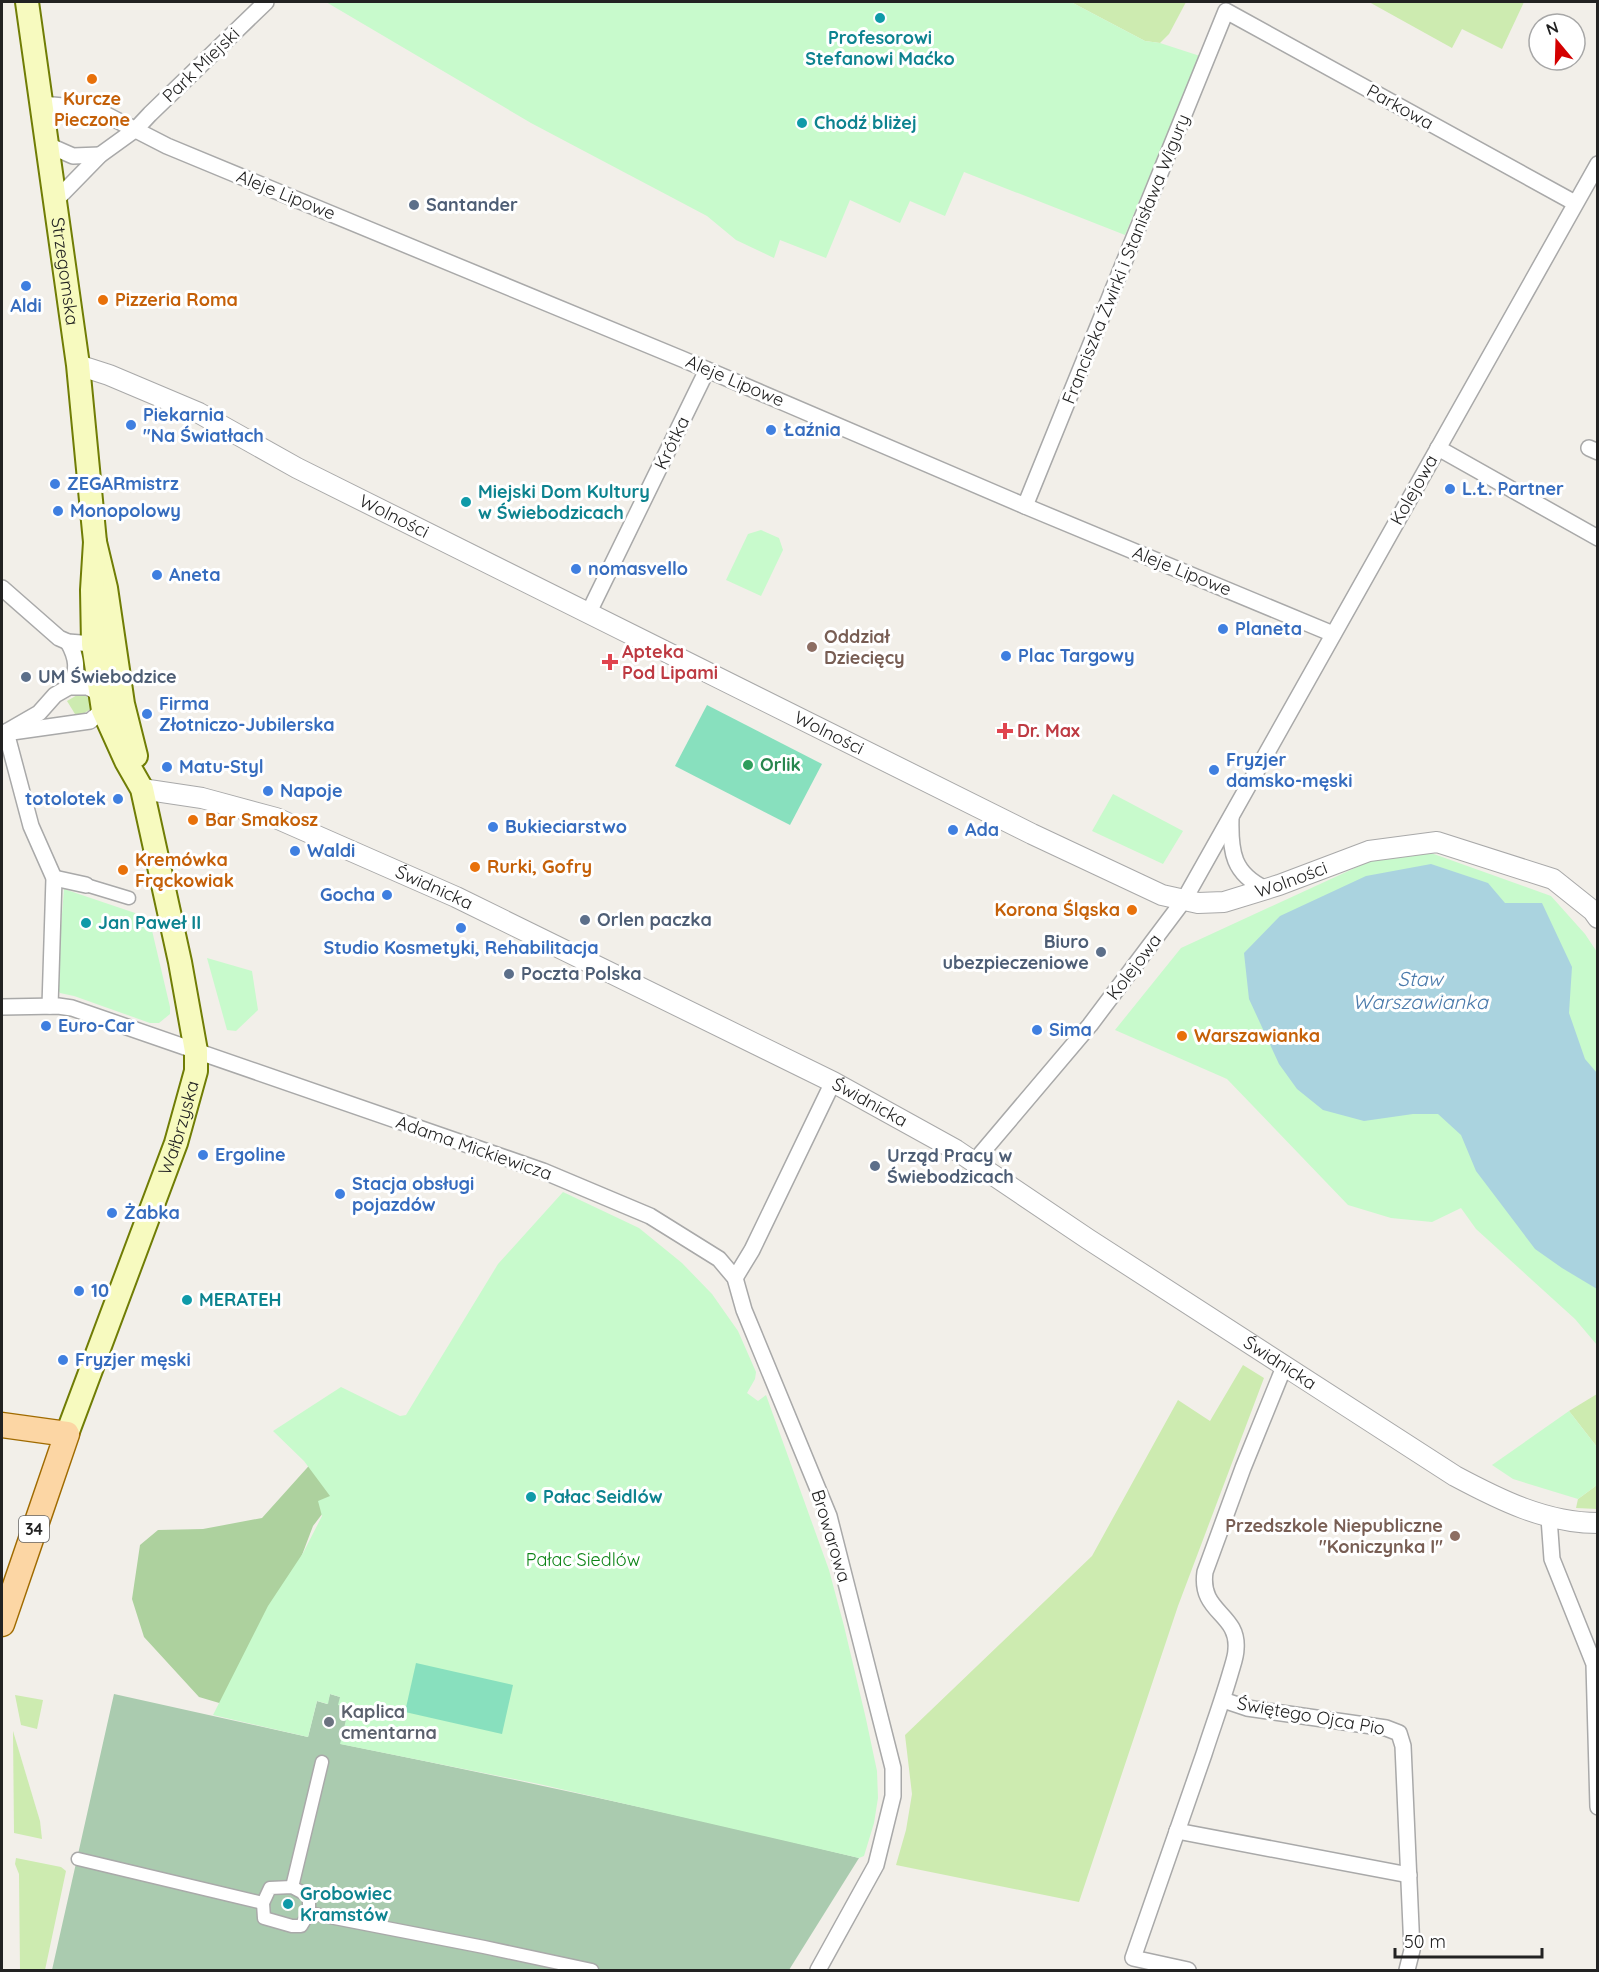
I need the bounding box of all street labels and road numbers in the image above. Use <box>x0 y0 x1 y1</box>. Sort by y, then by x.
street label: Park Miejski <box>157 22 244 107</box>
street label: Parkowa <box>1363 79 1438 134</box>
street label: Franciszka Żwirki i Stanisława Wigury <box>1057 110 1194 407</box>
street label: Aleje Lipowe <box>233 164 339 225</box>
street label: Strzegomska <box>46 216 84 327</box>
street label: Aleje Lipowe <box>683 350 788 412</box>
street label: Krótka <box>649 412 694 473</box>
street label: Kolejowa <box>1385 450 1442 529</box>
street label: Wolności <box>355 489 433 543</box>
street label: Aleje Lipowe <box>1129 540 1235 601</box>
street label: Wolności <box>791 705 868 760</box>
street label: Wolności <box>1252 856 1330 903</box>
street label: Świdnicka <box>392 860 477 915</box>
street label: Kolejowa <box>1101 929 1166 1004</box>
street label: Świdnicka <box>828 1072 912 1132</box>
street label: Wałbrzyska <box>153 1078 204 1178</box>
street label: Adama Mickiewicza <box>393 1110 555 1185</box>
street label: Świdnicka <box>1239 1330 1321 1395</box>
street label: Browarowa <box>807 1487 856 1585</box>
road number: 34 <box>19 1516 49 1542</box>
street label: Świętego Ojca Pio <box>1235 1691 1387 1740</box>

